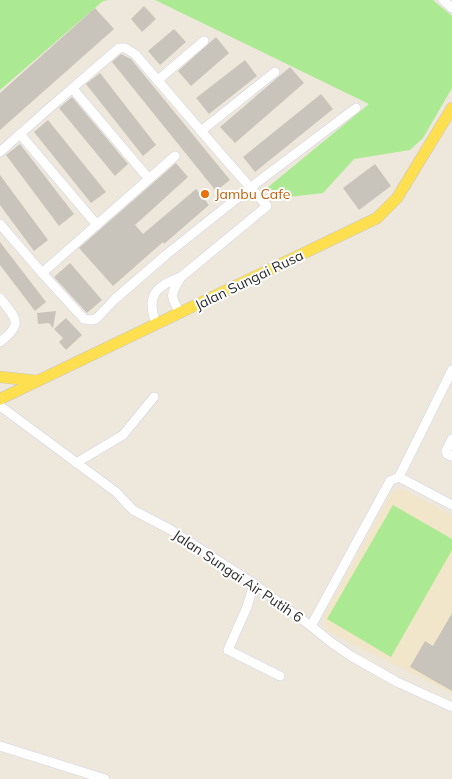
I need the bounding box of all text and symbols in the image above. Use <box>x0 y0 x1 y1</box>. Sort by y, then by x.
place label: Jambu Cafe <box>215 185 290 203</box>
marker: Jambu Cafe <box>199 188 211 200</box>
street label: Jalan Sungai Rusa <box>192 246 306 314</box>
street label: Jalan Sungai Air Putih 6 <box>169 526 307 626</box>

